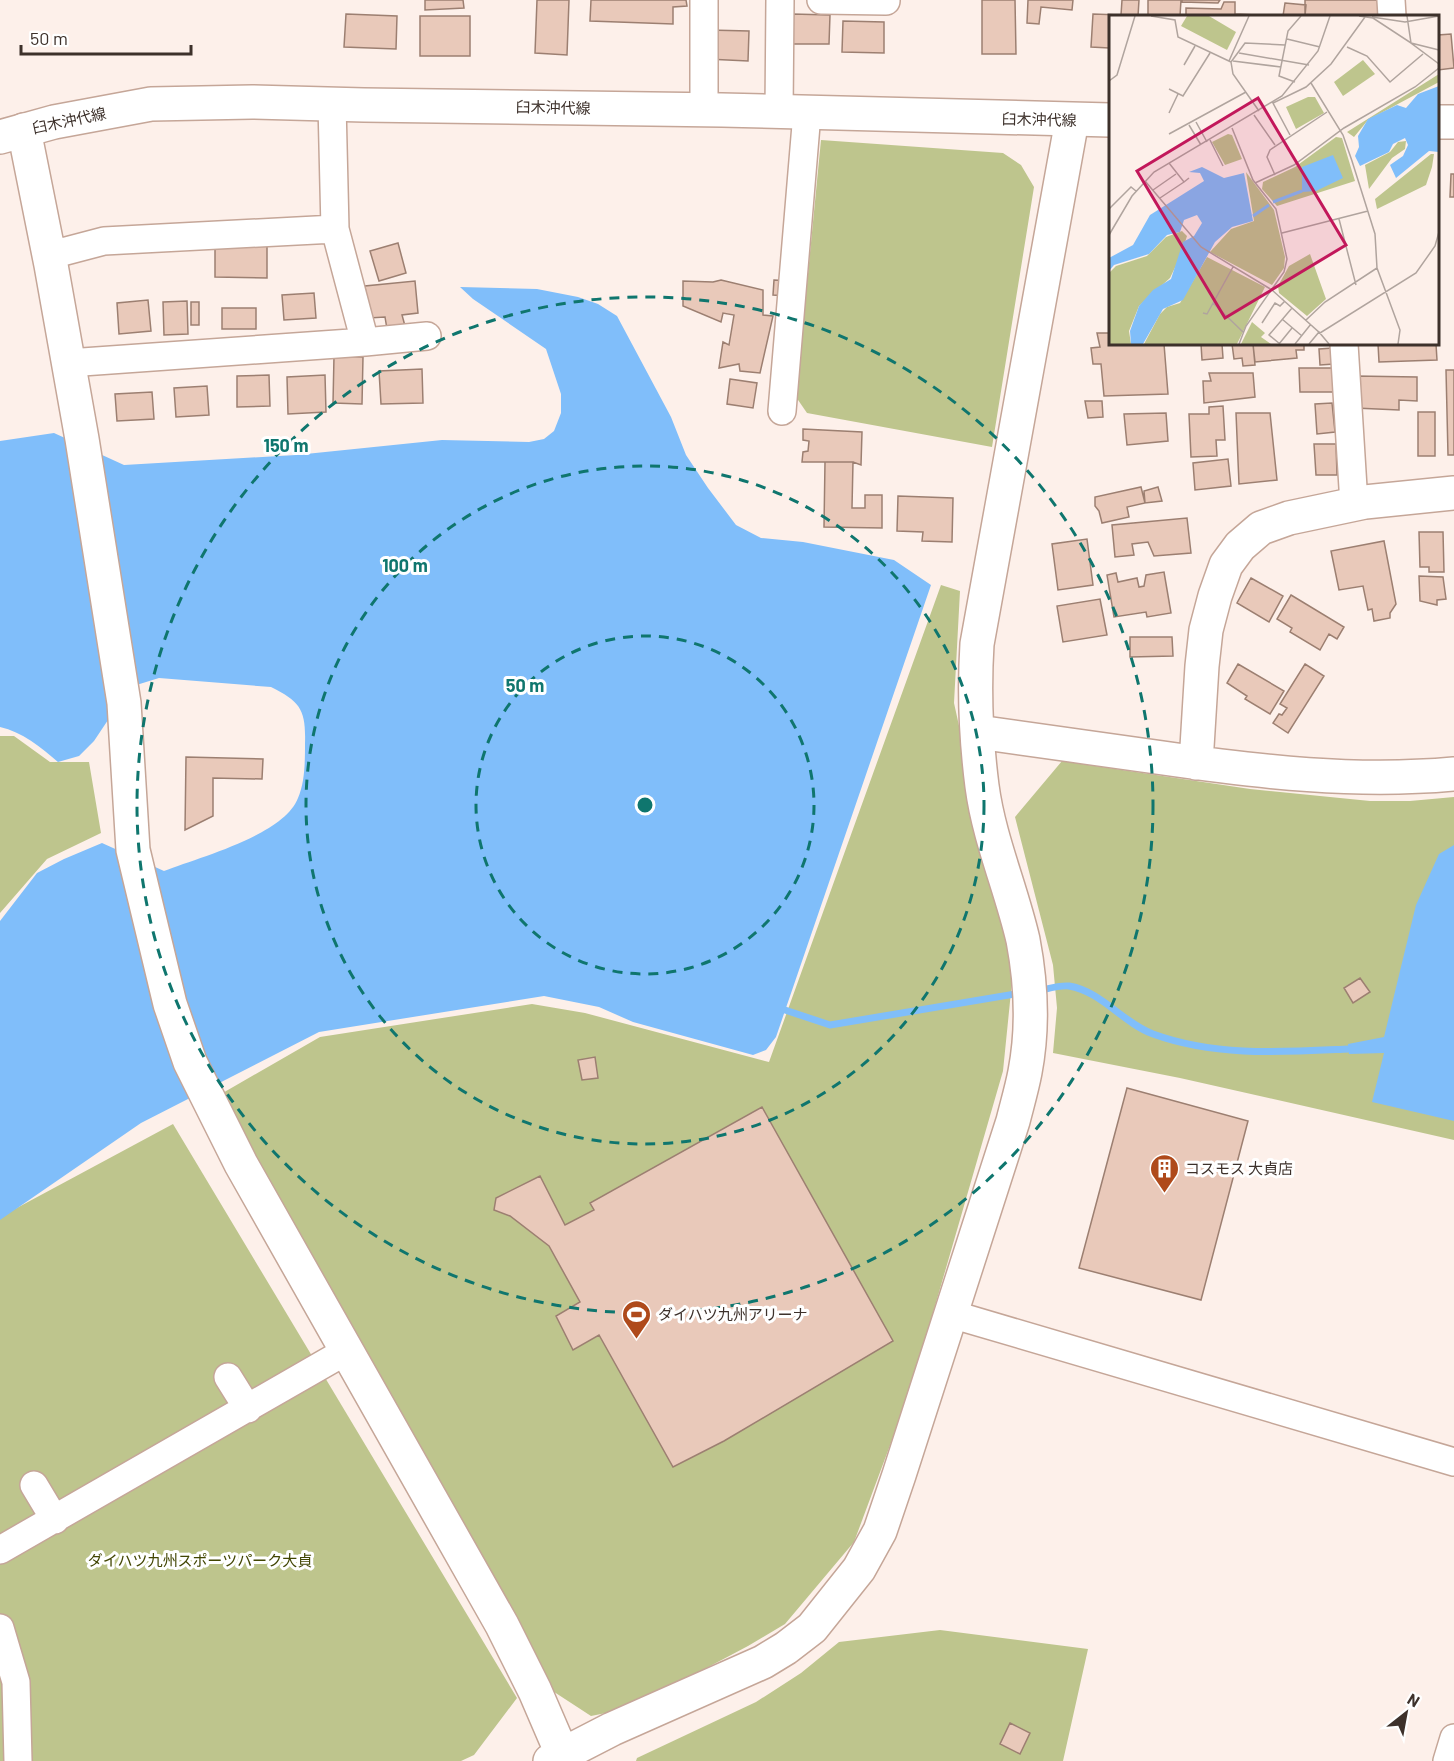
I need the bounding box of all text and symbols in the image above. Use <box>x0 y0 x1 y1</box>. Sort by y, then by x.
inset map <box>1109 15 1439 345</box>
scale bar <box>21 18 190 56</box>
text: 50 m <box>30 27 68 49</box>
street label: 臼木沖代線 <box>515 97 591 117</box>
street label: 臼木沖代線 <box>30 103 108 137</box>
street label: 臼木沖代線 <box>1001 109 1077 129</box>
text: 150 m <box>264 434 308 456</box>
text: 100 m <box>382 554 428 576</box>
text: 50 m <box>506 674 544 696</box>
centre of rings <box>635 795 655 815</box>
building icon: コスモス 大貞店 <box>1148 1152 1180 1194</box>
place label: コスモス 大貞店 <box>1185 1159 1293 1177</box>
sports icon: ダイハツ九州アリーナ <box>621 1298 653 1340</box>
place label: ダイハツ九州アリーナ <box>658 1305 808 1323</box>
park label: ダイハツ九州スポーツパーク大貞 <box>88 1551 312 1569</box>
north arrow <box>1376 1683 1436 1743</box>
text: N <box>1405 1689 1423 1711</box>

